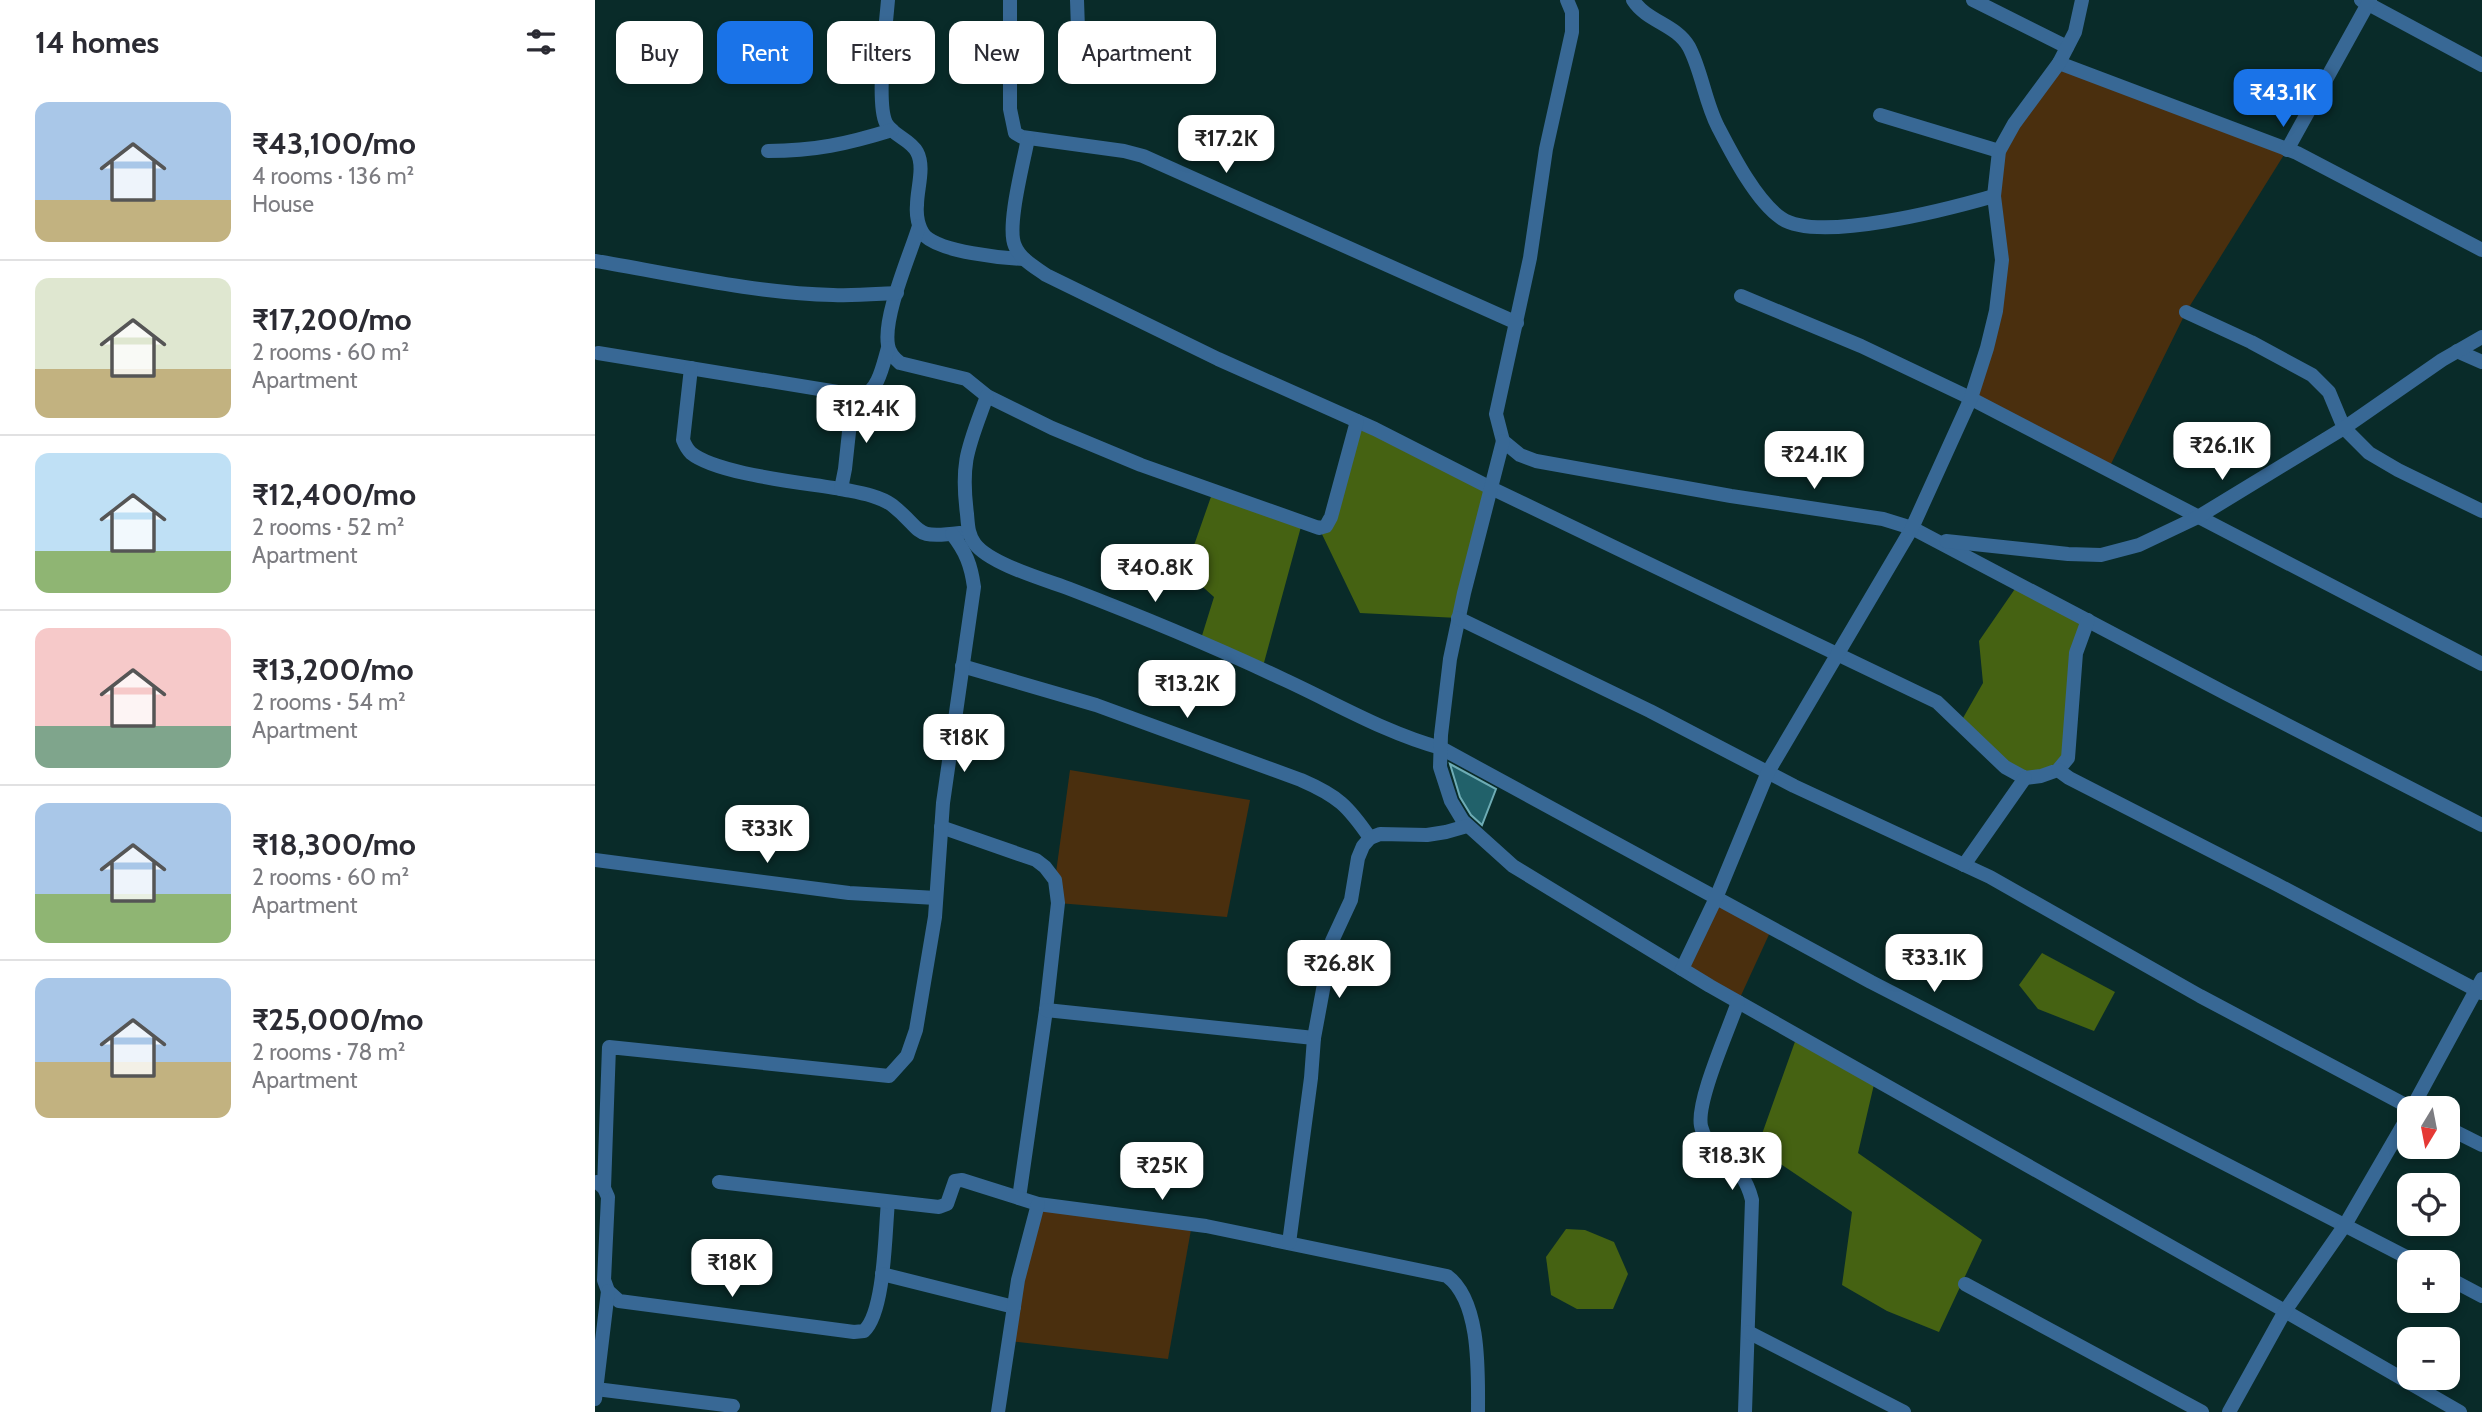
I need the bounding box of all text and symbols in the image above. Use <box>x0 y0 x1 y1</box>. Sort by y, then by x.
chip: Buy <box>616 21 703 84</box>
chip: Rent <box>717 21 813 84</box>
chip: Filters <box>827 21 935 84</box>
chip: New <box>949 21 1044 84</box>
chip: Apartment <box>1058 21 1216 84</box>
icon: filters <box>522 23 560 61</box>
text: 14 homes <box>35 24 159 61</box>
pin: ₹43.1K <box>2226 69 2340 129</box>
text: ₹43.1K <box>2250 78 2316 106</box>
pin: ₹17.2K <box>1169 116 1283 175</box>
text: ₹17.2K <box>1194 124 1258 152</box>
text: ₹43,100/mo <box>252 125 416 162</box>
icon: home <box>91 130 175 214</box>
text: 4 rooms · 136 m² <box>252 162 414 190</box>
text: House <box>252 190 314 218</box>
text: ₹17,200/mo <box>252 301 412 338</box>
icon: home <box>91 306 175 390</box>
text: 2 rooms · 60 m² <box>252 338 409 366</box>
text: Apartment <box>252 366 357 394</box>
pin: ₹12.4K <box>809 386 923 445</box>
text: ₹12.4K <box>833 394 900 422</box>
pin: ₹26.1K <box>2165 422 2279 482</box>
text: ₹26.1K <box>2189 431 2255 459</box>
pin: ₹24.1K <box>1757 432 1871 491</box>
text: ₹24.1K <box>1781 440 1847 468</box>
text: ₹12,400/mo <box>252 476 416 513</box>
icon: home <box>91 481 175 565</box>
text: 2 rooms · 52 m² <box>252 513 405 541</box>
text: Apartment <box>252 541 357 569</box>
pin: ₹40.8K <box>1098 544 1212 604</box>
text: ₹40.8K <box>1117 553 1193 581</box>
text: ₹13,200/mo <box>252 651 414 688</box>
icon: home <box>91 656 175 740</box>
pin: ₹13.2K <box>1130 660 1244 720</box>
text: ₹13.2K <box>1154 669 1220 697</box>
text: 2 rooms · 54 m² <box>252 688 406 716</box>
pin: ₹18K <box>923 714 1005 774</box>
text: Apartment <box>252 716 357 744</box>
text: ₹18K <box>939 723 989 751</box>
pin: ₹33K <box>726 806 808 865</box>
text: ₹33K <box>741 814 793 842</box>
text: ₹18,300/mo <box>252 826 416 863</box>
icon: home <box>91 831 175 915</box>
text: 2 rooms · 60 m² <box>252 863 409 891</box>
text: Apartment <box>252 891 357 919</box>
pin: ₹33.1K <box>1877 934 1991 994</box>
pin: ₹26.8K <box>1282 940 1396 1000</box>
text: ₹33.1K <box>1902 943 1966 971</box>
text: ₹26.8K <box>1303 949 1375 977</box>
text: ₹25,000/mo <box>252 1001 423 1038</box>
icon: home <box>91 1006 175 1090</box>
text: 2 rooms · 78 m² <box>252 1038 406 1066</box>
text: Apartment <box>252 1066 357 1094</box>
north arrow <box>2397 1096 2461 1158</box>
map controls <box>2397 1096 2460 1390</box>
pin: ₹18.3K <box>1675 1132 1789 1192</box>
text: ₹18.3K <box>1699 1141 1765 1169</box>
pin: ₹25K <box>1121 1142 1203 1202</box>
text: ₹25K <box>1136 1151 1188 1179</box>
button: locate <box>2397 1173 2460 1236</box>
pin: ₹18K <box>691 1240 773 1299</box>
text: ₹18K <box>707 1248 757 1276</box>
button: + <box>2397 1250 2460 1313</box>
button: − <box>2397 1327 2460 1390</box>

